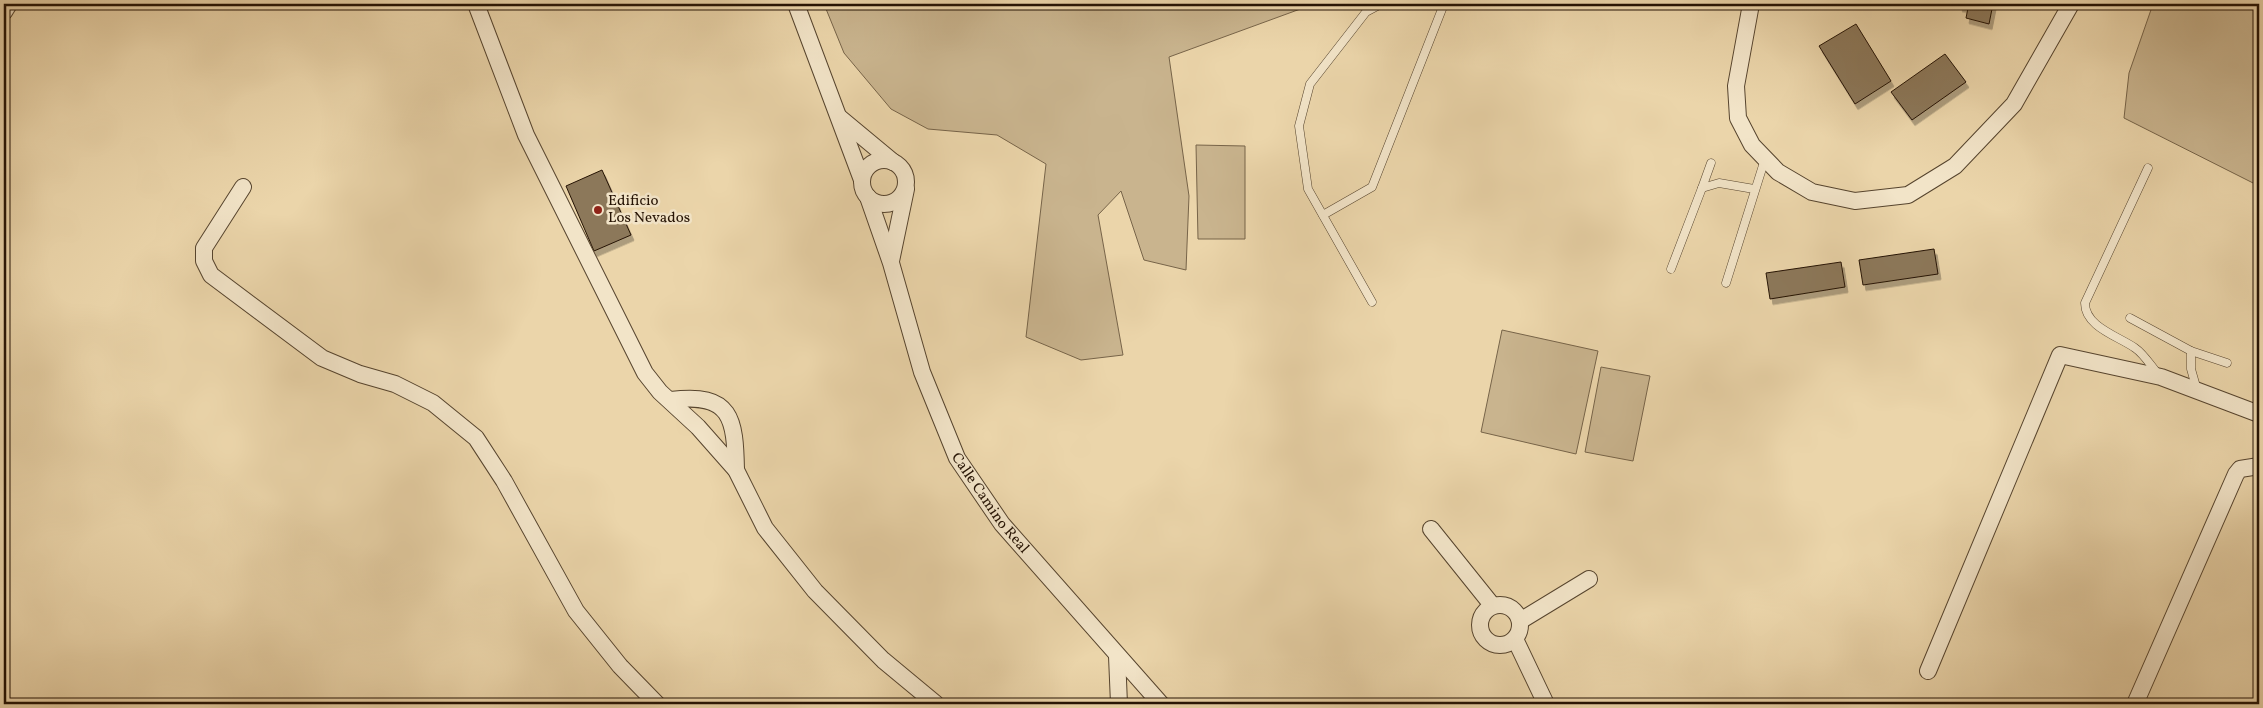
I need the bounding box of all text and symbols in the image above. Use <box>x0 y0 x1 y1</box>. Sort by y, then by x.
place label: Edificio Los Nevados <box>608 191 690 229</box>
marker: Edificio Los Nevados <box>592 204 604 216</box>
street label: Calle Camino Real <box>946 449 1034 558</box>

